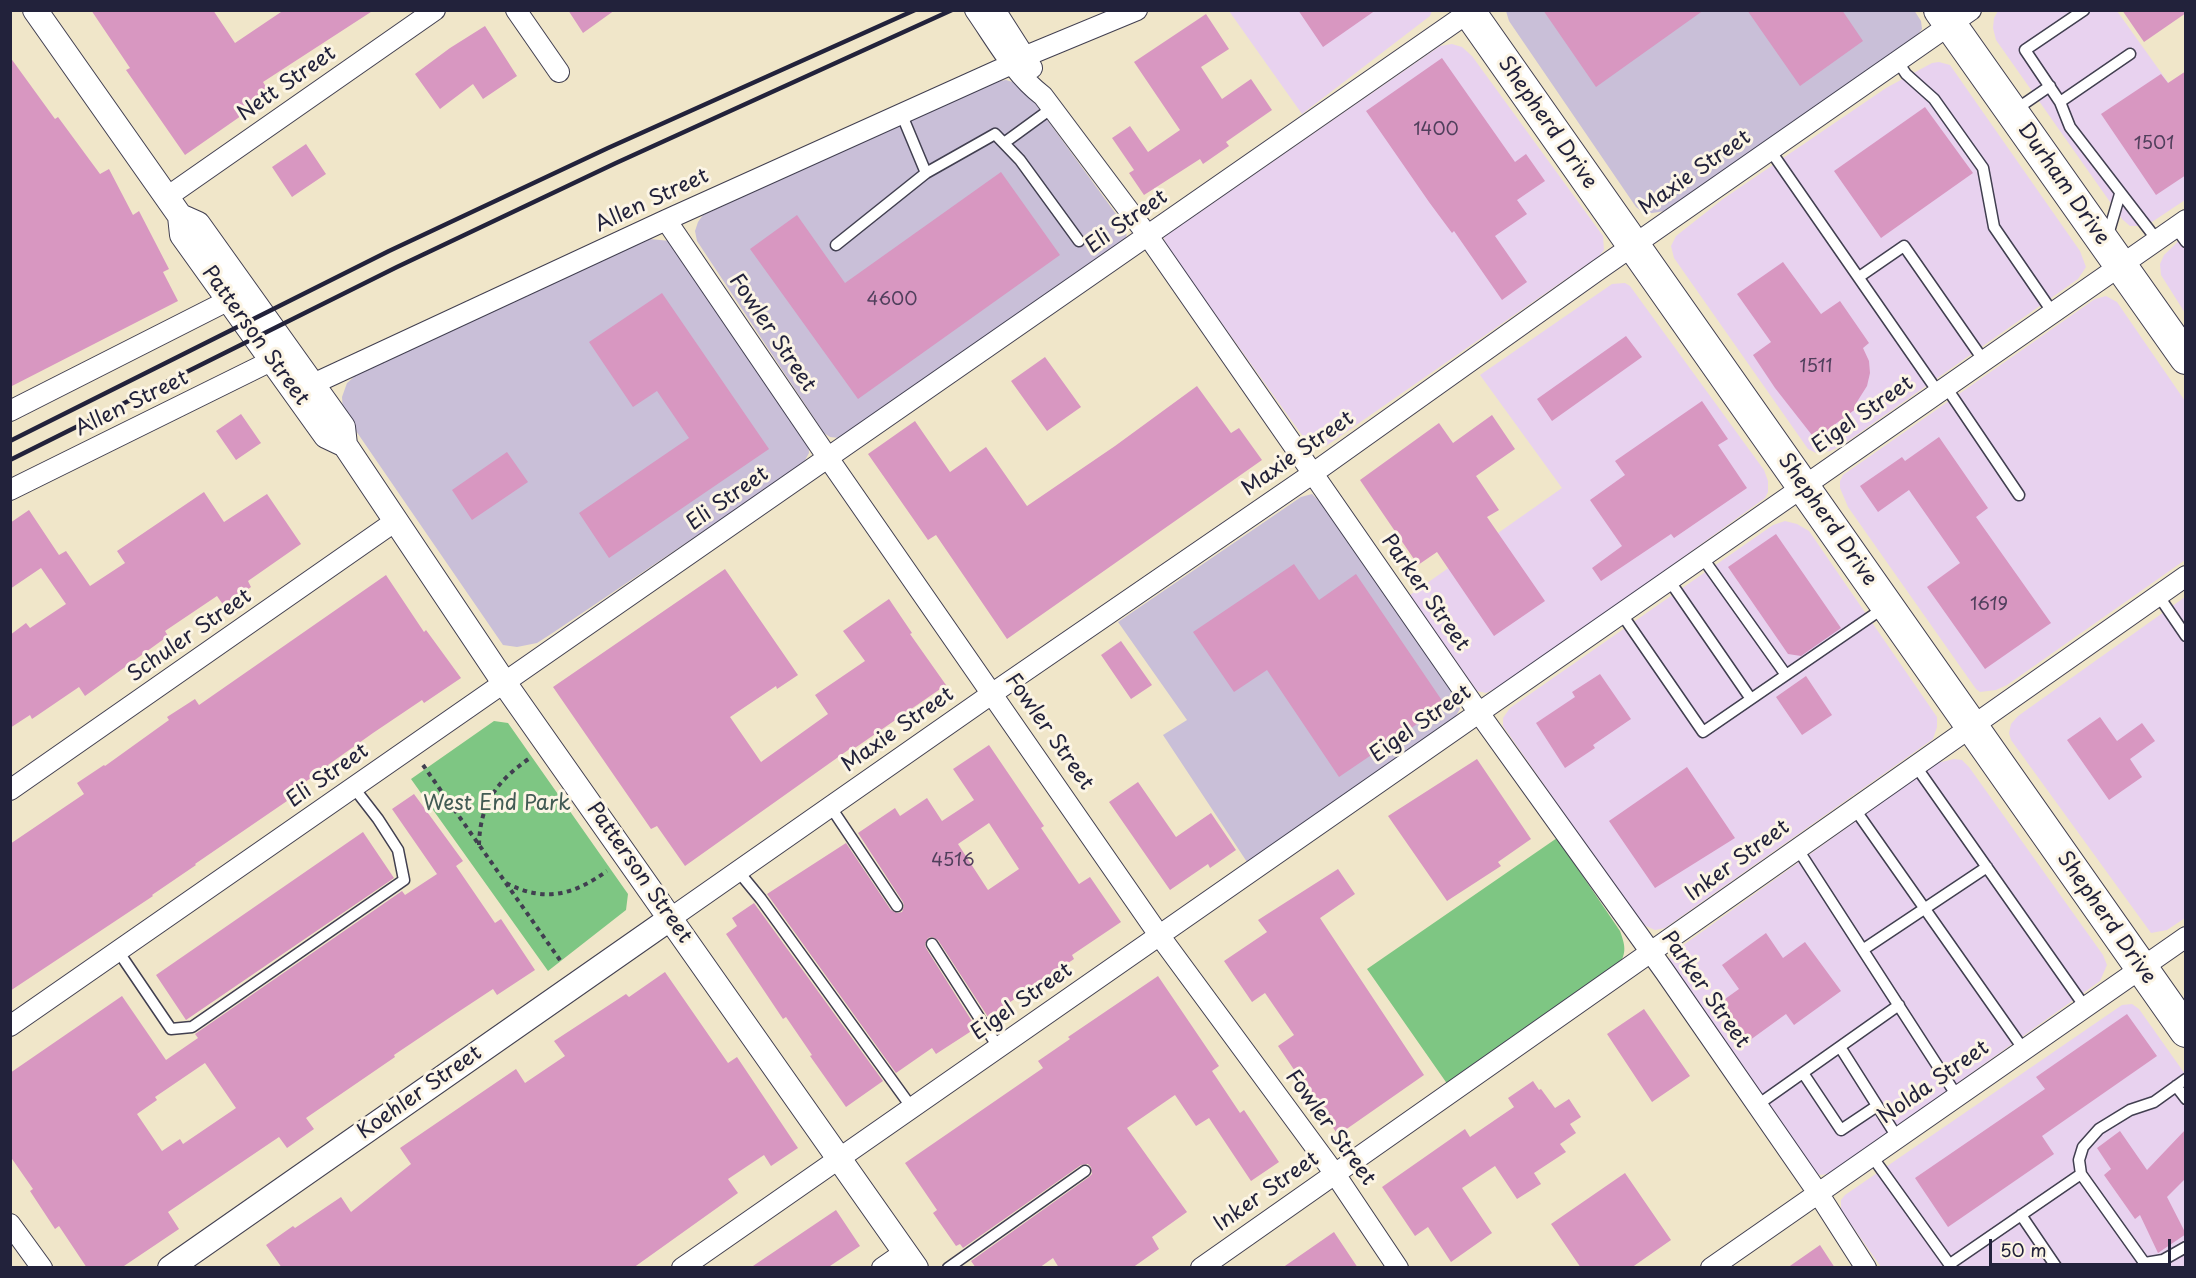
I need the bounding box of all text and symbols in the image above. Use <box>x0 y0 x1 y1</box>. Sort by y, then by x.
street label: Nett Street <box>233 41 341 127</box>
street label: Shepherd Drive <box>1492 52 1602 194</box>
street label: Durham Drive <box>2012 118 2114 250</box>
house number: 1400 <box>1413 119 1459 141</box>
street label: Maxie Street <box>1634 125 1756 221</box>
house number: 1501 <box>2134 133 2174 155</box>
street label: Allen Street <box>591 164 713 238</box>
street label: Eli Street <box>1081 185 1173 259</box>
street label: Patterson Street <box>196 261 314 411</box>
street label: Fowler Street <box>723 269 821 397</box>
house number: 4600 <box>867 289 917 311</box>
house number: 1511 <box>1799 356 1833 378</box>
street label: Allen Street <box>71 366 193 442</box>
street label: Eigel Street <box>1808 371 1918 459</box>
street label: Maxie Street <box>1237 406 1359 502</box>
street label: Shepherd Drive <box>1772 449 1882 591</box>
street label: Eli Street <box>682 462 774 536</box>
street label: Parker Street <box>1375 530 1475 656</box>
street label: Schuler Street <box>123 584 257 688</box>
house number: 1619 <box>1970 594 2008 616</box>
street label: Fowler Street <box>999 669 1099 795</box>
street label: Eigel Street <box>1366 680 1476 768</box>
street label: Maxie Street <box>837 682 959 778</box>
street label: Eli Street <box>282 739 374 813</box>
park label: West End Park <box>423 791 571 817</box>
street label: Patterson Street <box>581 798 697 948</box>
street label: Inker Street <box>1681 815 1795 907</box>
street label: Shepherd Drive <box>2051 847 2161 989</box>
house number: 4516 <box>931 850 975 872</box>
street label: Parker Street <box>1655 927 1755 1053</box>
street label: Eigel Street <box>967 958 1077 1046</box>
street label: Nolda Street <box>1874 1036 1994 1130</box>
street label: Koehler Street <box>353 1041 487 1145</box>
street label: Fowler Street <box>1280 1065 1380 1191</box>
street label: Inker Street <box>1210 1147 1324 1237</box>
scale bar <box>1992 1227 2174 1265</box>
text: 50 m <box>2000 1236 2047 1263</box>

